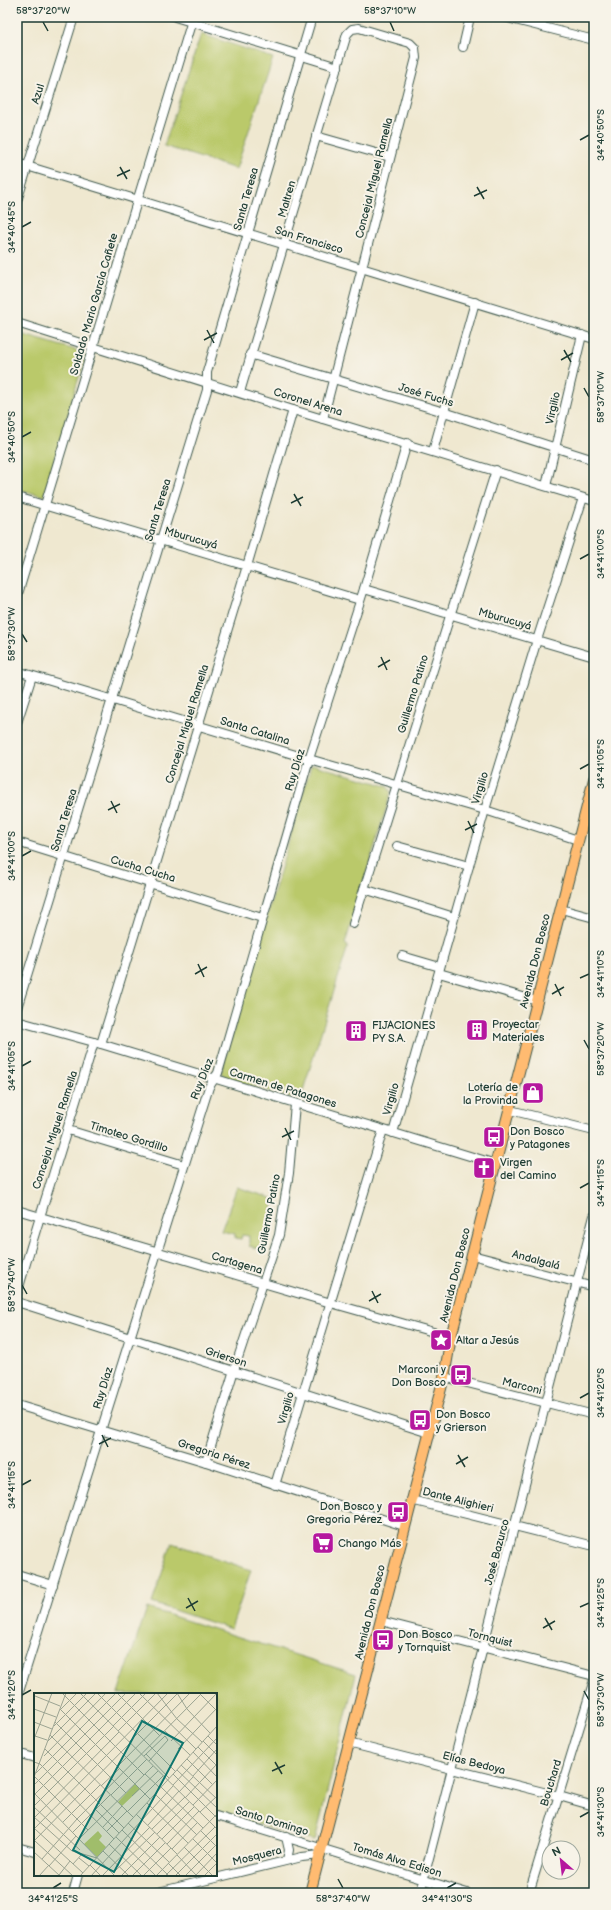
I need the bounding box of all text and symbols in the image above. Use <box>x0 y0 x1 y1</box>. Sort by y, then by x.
text: 58°37'20"W <box>16 5 70 17</box>
text: 58°37'10"W <box>364 5 416 17</box>
street label: Azul <box>29 82 47 106</box>
text: 34°40'50"S <box>595 109 607 161</box>
street label: Concejal Miguel Ramella <box>353 116 395 240</box>
street label: Santa Teresa <box>231 166 261 232</box>
street label: Maltren <box>276 179 298 219</box>
text: 34°40'45"S <box>6 201 18 253</box>
street label: San Francisco <box>273 223 345 257</box>
street label: Soldado Mario García Cañete <box>67 231 121 376</box>
text: 58°37'10"W <box>595 371 607 423</box>
street label: José Fuchs <box>397 380 456 410</box>
street label: Coronel Arena <box>272 385 344 419</box>
street label: Virgilio <box>543 390 563 426</box>
text: 34°40'50"S <box>6 411 18 463</box>
street label: Santa Teresa <box>142 477 174 543</box>
street label: Mburucuyá <box>163 524 219 552</box>
text: 34°41'00"S <box>595 529 607 579</box>
street label: Mburucuyá <box>477 605 533 633</box>
text: 58°37'30"W <box>6 607 18 661</box>
street label: Guillermo Patino <box>395 653 431 735</box>
street label: Concejal Miguel Ramella <box>163 663 211 785</box>
street label: Santa Catalina <box>219 714 291 748</box>
text: 34°41'05"S <box>595 739 607 789</box>
street label: Ruy Díaz <box>282 747 308 793</box>
street label: Virgilio <box>469 770 491 806</box>
street label: Santa Teresa <box>48 787 80 853</box>
text: 34°41'00"S <box>6 831 18 881</box>
street label: Cucha Cucha <box>109 853 177 885</box>
street label: Avenida Don Bosco <box>517 912 553 1010</box>
text: 34°41'10"S <box>595 950 607 998</box>
building icon: Proyectar Materiales <box>464 1017 490 1043</box>
building icon: FIJACIONES PY S.A. <box>343 1018 369 1044</box>
place label: Proyectar Materiales <box>492 1018 545 1044</box>
place label: FIJACIONES PY S.A. <box>372 1019 436 1045</box>
text: 58°37'20"W <box>595 1022 607 1076</box>
text: 34°41'05"S <box>6 1041 18 1091</box>
street label: Ruy Díaz <box>188 1056 216 1102</box>
street label: Carmen de Patagones <box>228 1066 339 1111</box>
street label: Concejal Miguel Ramella <box>30 1069 80 1191</box>
shop icon: Lotería de la Provinda <box>520 1080 546 1106</box>
street label: Virgilio <box>380 1081 402 1117</box>
place label: Lotería de la Provinda <box>463 1081 518 1107</box>
street label: Timoteo Gordillo <box>88 1119 170 1155</box>
bus stop icon: Don Bosco y Patagones <box>481 1124 507 1150</box>
place label: Don Bosco y Patagones <box>509 1125 571 1151</box>
church icon: Virgen del Camino <box>471 1155 497 1181</box>
place label: Virgen del Camino <box>500 1156 556 1182</box>
text: 34°41'15"S <box>595 1159 607 1207</box>
street label: Guillermo Patino <box>255 1173 283 1255</box>
street label: Avenida Don Bosco <box>437 1226 473 1324</box>
street label: Andalgalá <box>511 1247 561 1273</box>
street label: Cartagena <box>210 1249 264 1277</box>
text: 58°37'40"W <box>6 1258 18 1312</box>
place icon: Altar a Jesús <box>428 1327 454 1353</box>
place label: Altar a Jesús <box>456 1334 520 1347</box>
street label: Grierson <box>203 1344 249 1370</box>
bus stop icon: Marconi y Don Bosco <box>448 1362 474 1388</box>
place label: Marconi y Don Bosco <box>391 1363 446 1389</box>
street label: Ruy Díaz <box>90 1365 116 1411</box>
text: 34°41'20"S <box>595 1368 607 1418</box>
street label: Marconi <box>501 1375 543 1397</box>
street label: Virgilio <box>275 1390 297 1426</box>
bus stop icon: Don Bosco y Grierson <box>407 1407 433 1433</box>
place label: Don Bosco y Grierson <box>435 1408 491 1434</box>
street label: Gregoria Pérez <box>176 1436 253 1472</box>
text: 34°41'15"S <box>6 1461 18 1509</box>
street label: Dante Alighieri <box>421 1485 495 1515</box>
bus stop icon: Don Bosco y Gregoria Pérez <box>385 1499 411 1525</box>
place label: Don Bosco y Gregoria Pérez <box>306 1500 383 1526</box>
street label: José Bazurco <box>482 1518 512 1586</box>
supermarket icon: Chango Más <box>310 1530 336 1556</box>
place label: Chango Más <box>338 1537 402 1550</box>
street label: Avenida Don Bosco <box>352 1563 388 1661</box>
text: 34°41'25"S <box>595 1578 607 1628</box>
street label: Tornquist <box>466 1626 514 1650</box>
bus stop icon: Don Bosco y Tornquist <box>370 1627 396 1653</box>
place label: Don Bosco y Tornquist <box>397 1628 453 1654</box>
text: 34°41'20"S <box>6 1670 18 1720</box>
text: 58°37'30"W <box>595 1673 607 1727</box>
inset map <box>34 1693 217 1876</box>
street label: Elías Bedoya <box>441 1749 507 1777</box>
street label: Bouchard <box>538 1758 564 1808</box>
text: 34°41'30"S <box>595 1787 607 1837</box>
street label: Santo Domingo <box>234 1804 310 1838</box>
street label: Tomás Alva Edison <box>351 1840 443 1880</box>
north arrow <box>541 1840 581 1880</box>
street label: Mosquera <box>231 1844 283 1868</box>
text: N <box>550 1844 563 1859</box>
text: 34°41'25"S <box>28 1893 78 1905</box>
text: 58°37'40"W <box>316 1893 370 1905</box>
text: 34°41'30"S <box>422 1893 472 1905</box>

